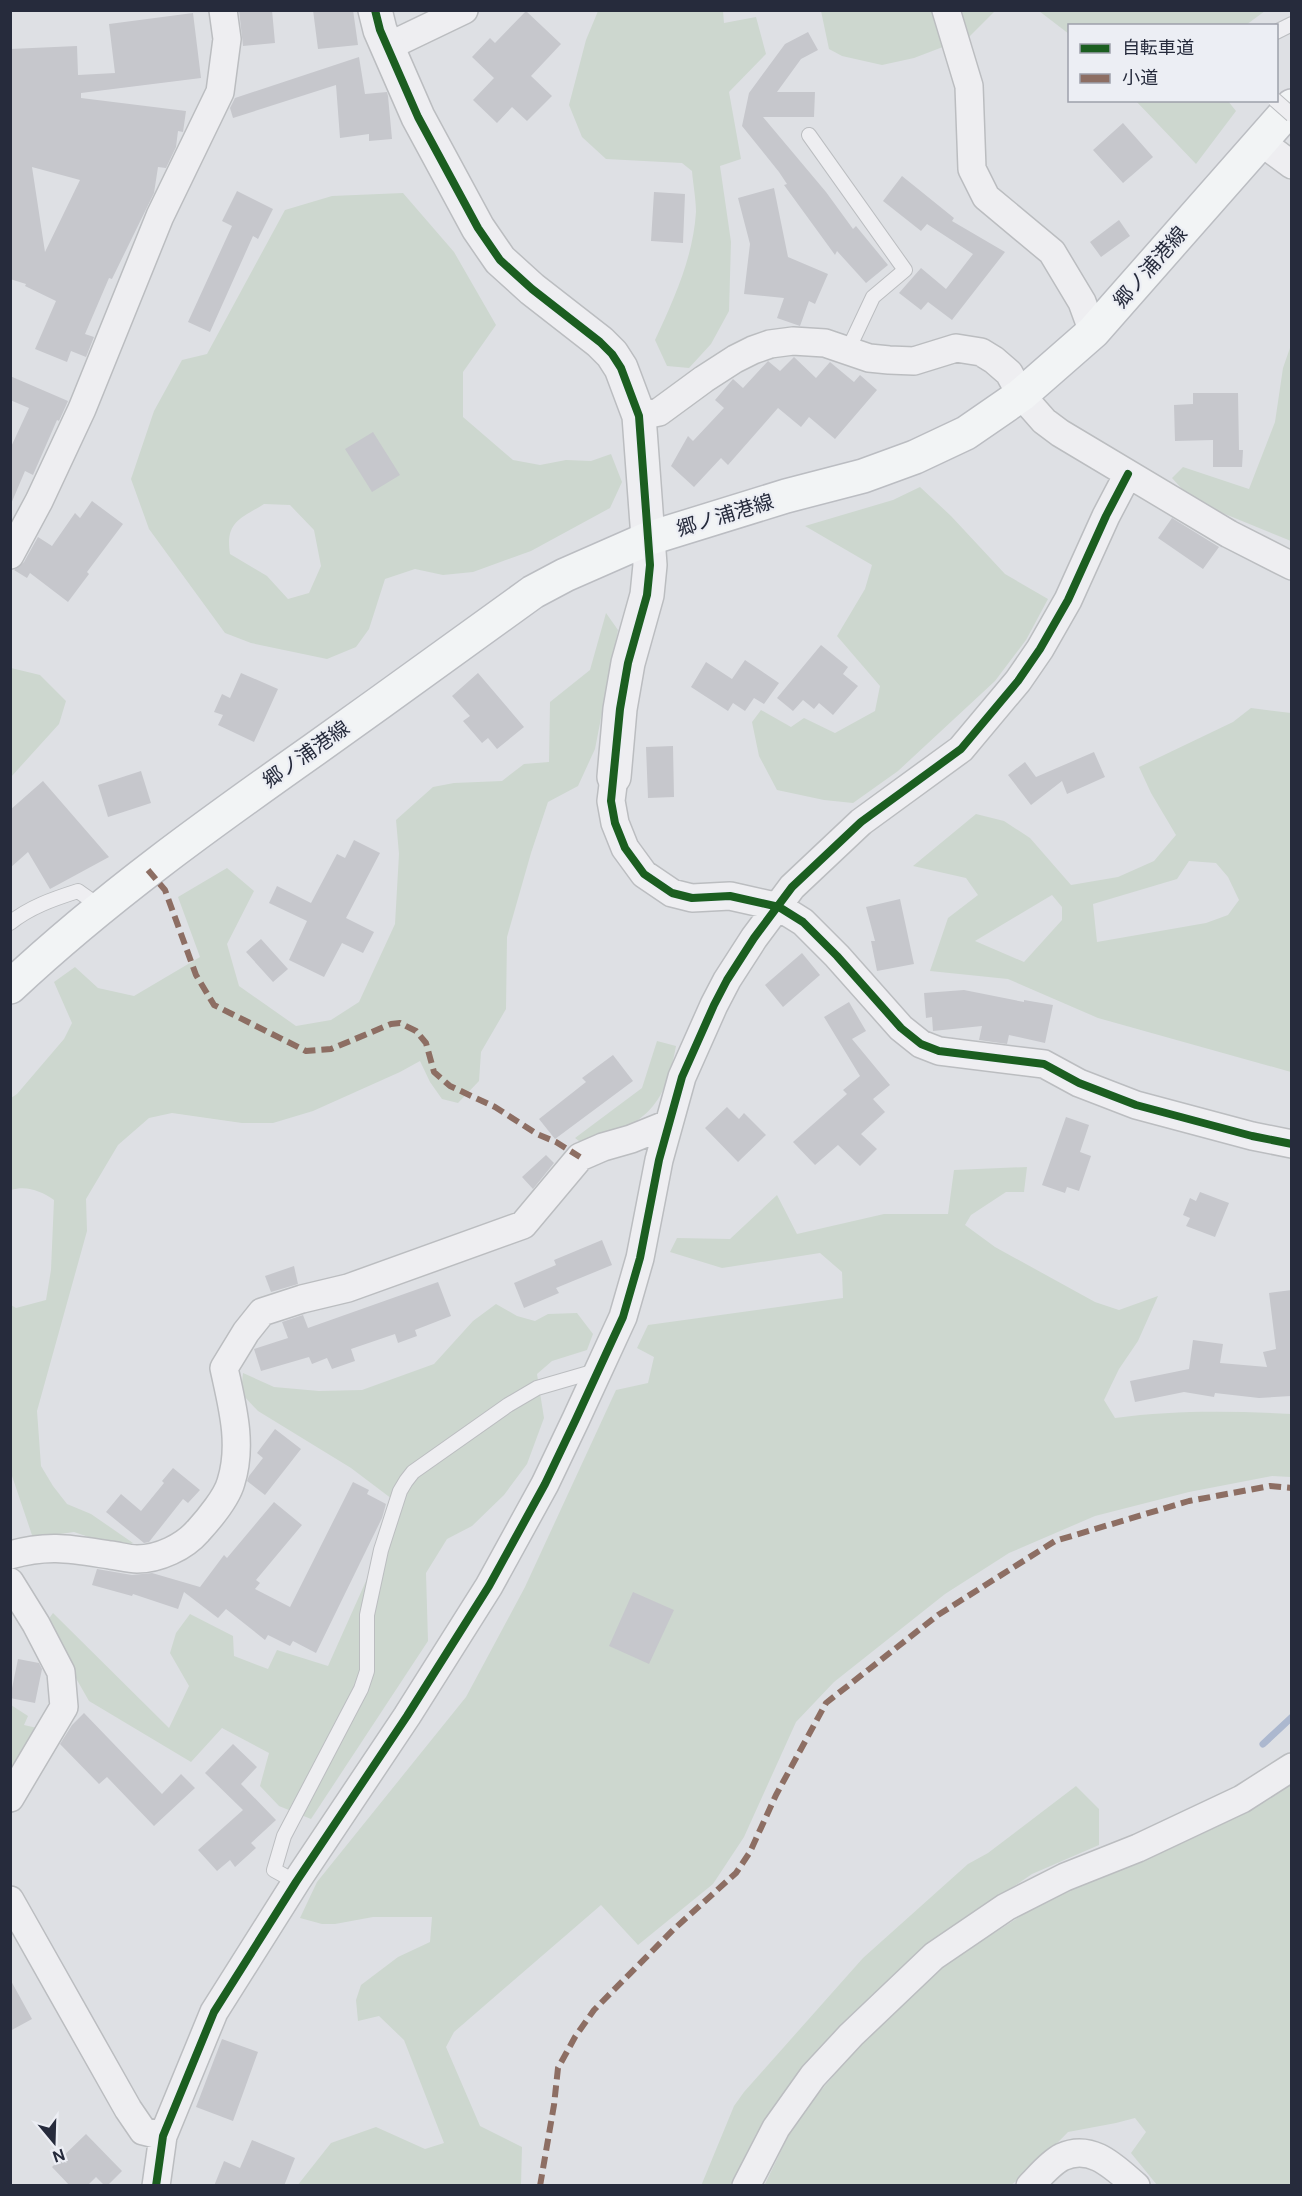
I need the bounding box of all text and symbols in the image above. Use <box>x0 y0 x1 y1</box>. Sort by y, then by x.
legend <box>1068 24 1278 102</box>
text: 自転車道 <box>1122 36 1194 60</box>
text: 小道 <box>1122 66 1158 90</box>
street label: 郷ノ浦港線 <box>1107 221 1193 313</box>
street label: 郷ノ浦港線 <box>673 488 777 542</box>
street label: 郷ノ浦港線 <box>258 715 354 793</box>
north arrow <box>24 2112 84 2172</box>
text: N <box>50 2144 68 2168</box>

